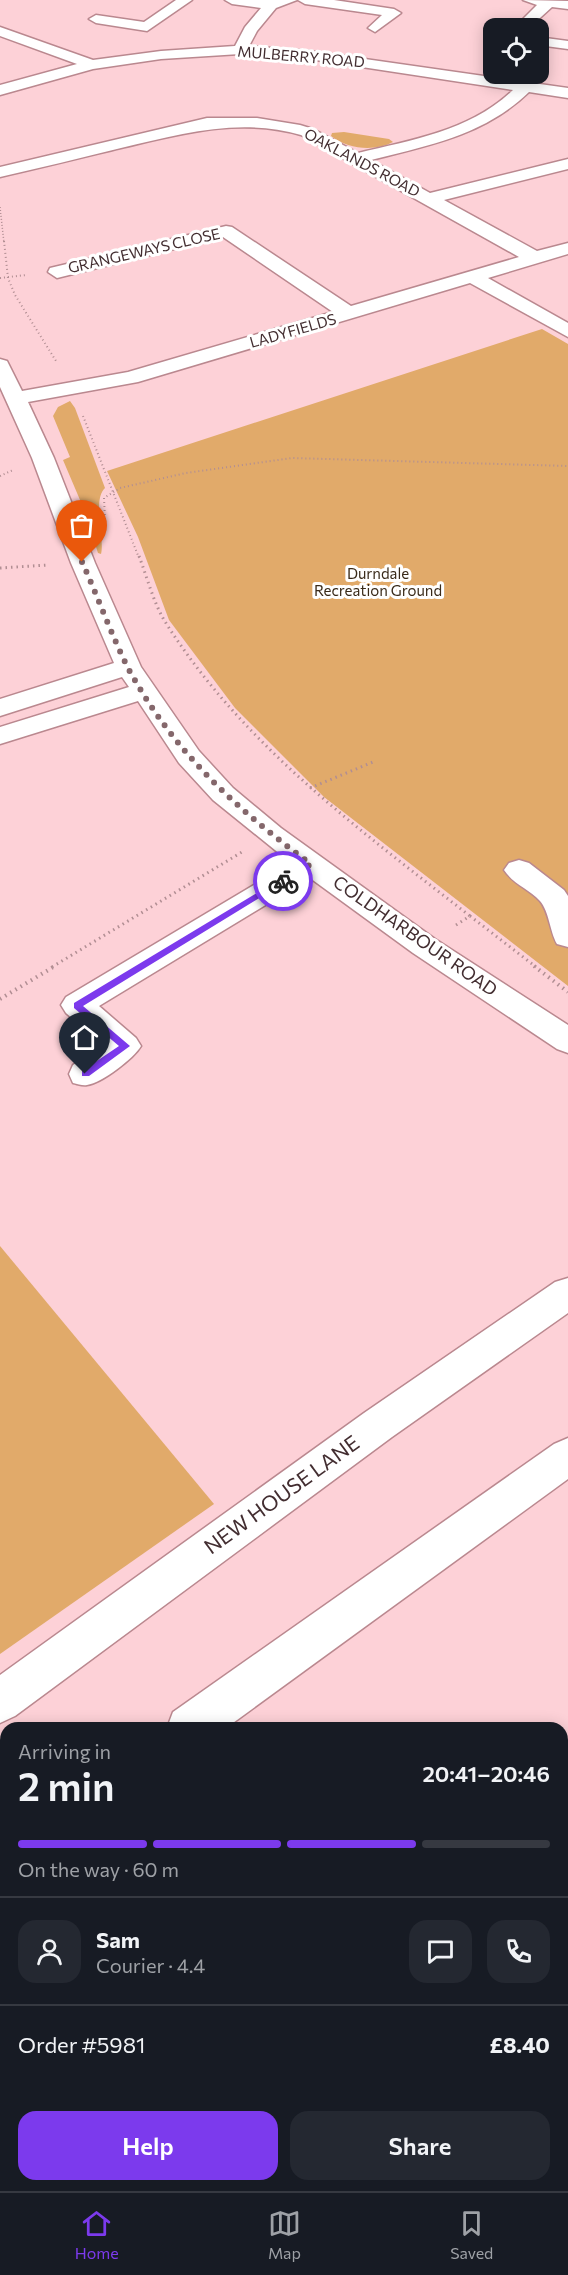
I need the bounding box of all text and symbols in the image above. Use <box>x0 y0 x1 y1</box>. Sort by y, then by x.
map controls <box>483 18 549 84</box>
button: locate <box>483 18 549 84</box>
street label: MULBERRY ROAD <box>237 41 365 71</box>
street label: OAKLANDS ROAD <box>302 124 423 200</box>
street label: GRANGEWAYS CLOSE <box>66 224 222 276</box>
street label: LADYFIELDS <box>247 309 338 351</box>
pin <box>56 500 107 562</box>
icon: bag <box>65 509 98 542</box>
park label: Durndale Recreation Ground <box>314 564 442 599</box>
courier <box>253 851 313 911</box>
icon: bike <box>267 865 300 898</box>
street label: COLDHARBOUR ROAD <box>329 870 502 1000</box>
pin <box>59 1012 110 1074</box>
icon: home <box>68 1021 101 1054</box>
street label: NEW HOUSE LANE <box>199 1429 364 1558</box>
text: Arriving in <box>18 1739 111 1763</box>
text: 20:41–20:46 <box>422 1760 550 1787</box>
text: 2 min <box>18 1761 115 1809</box>
text: On the way · 60 m <box>18 1857 179 1881</box>
button: person <box>18 1920 81 1983</box>
button: chat <box>409 1920 472 1983</box>
button: phone <box>487 1920 550 1983</box>
text: Sam <box>96 1926 140 1953</box>
text: Courier · 4.4 <box>96 1953 205 1977</box>
text: Order #5981 <box>18 2031 145 2058</box>
text: £8.40 <box>490 2031 550 2058</box>
button: Help <box>18 2111 278 2180</box>
button: Share <box>290 2111 550 2180</box>
tab: Home <box>75 2207 119 2262</box>
tab: Map <box>268 2207 301 2262</box>
tab: Saved <box>450 2207 493 2262</box>

